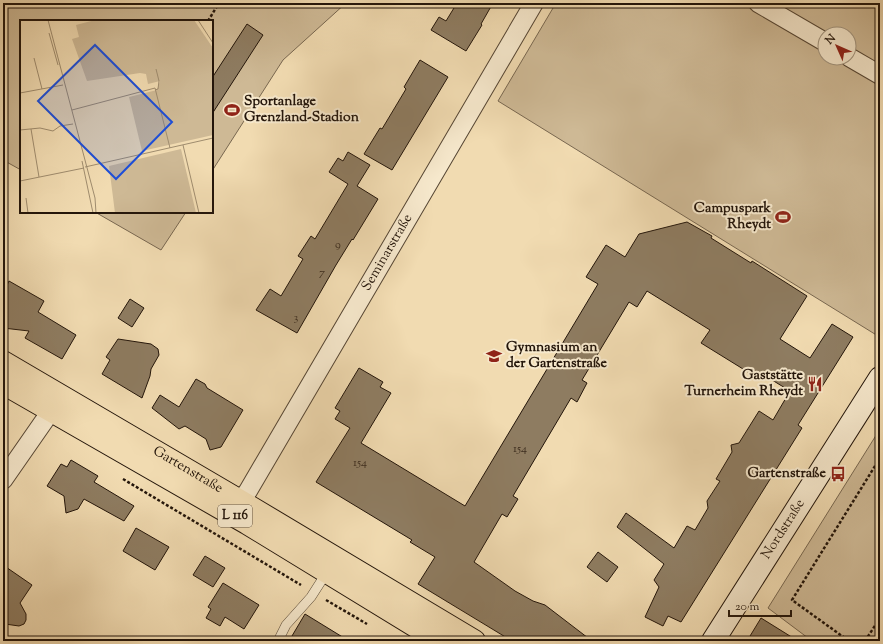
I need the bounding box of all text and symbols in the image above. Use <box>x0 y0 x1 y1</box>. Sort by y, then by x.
inset map <box>20 20 213 213</box>
north arrow <box>817 26 857 66</box>
text: N <box>821 31 840 49</box>
place label: Sportanlage Grenzland-Stadion <box>244 92 360 128</box>
sports icon: Sportanlage Grenzland-Stadion <box>223 101 241 119</box>
place label: Campuspark Rheydt <box>694 199 771 235</box>
sports icon: Campuspark Rheydt <box>774 208 792 226</box>
street label: Seminarstraße <box>357 210 418 295</box>
house number: 9 <box>335 236 341 254</box>
house number: 7 <box>319 264 325 282</box>
house number: 3 <box>294 309 299 327</box>
place label: Gymnasium an der Gartenstraße <box>506 338 607 374</box>
school or university icon: Gymnasium an der Gartenstraße <box>485 347 503 365</box>
place label: Gaststätte Turnerheim Rheydt <box>684 366 803 402</box>
restaurant icon: Gaststätte Turnerheim Rheydt <box>806 375 824 393</box>
house number: 154 <box>513 440 527 458</box>
street label: Gartenstraße <box>149 442 227 499</box>
house number: 154 <box>353 454 367 472</box>
place label: Gartenstraße <box>748 464 826 484</box>
bus stop icon: Gartenstraße <box>829 465 847 483</box>
street label: Nordstraße <box>757 496 810 564</box>
road number: L 116 <box>218 505 252 527</box>
scale bar <box>729 592 791 618</box>
text: 20 m <box>735 598 760 616</box>

